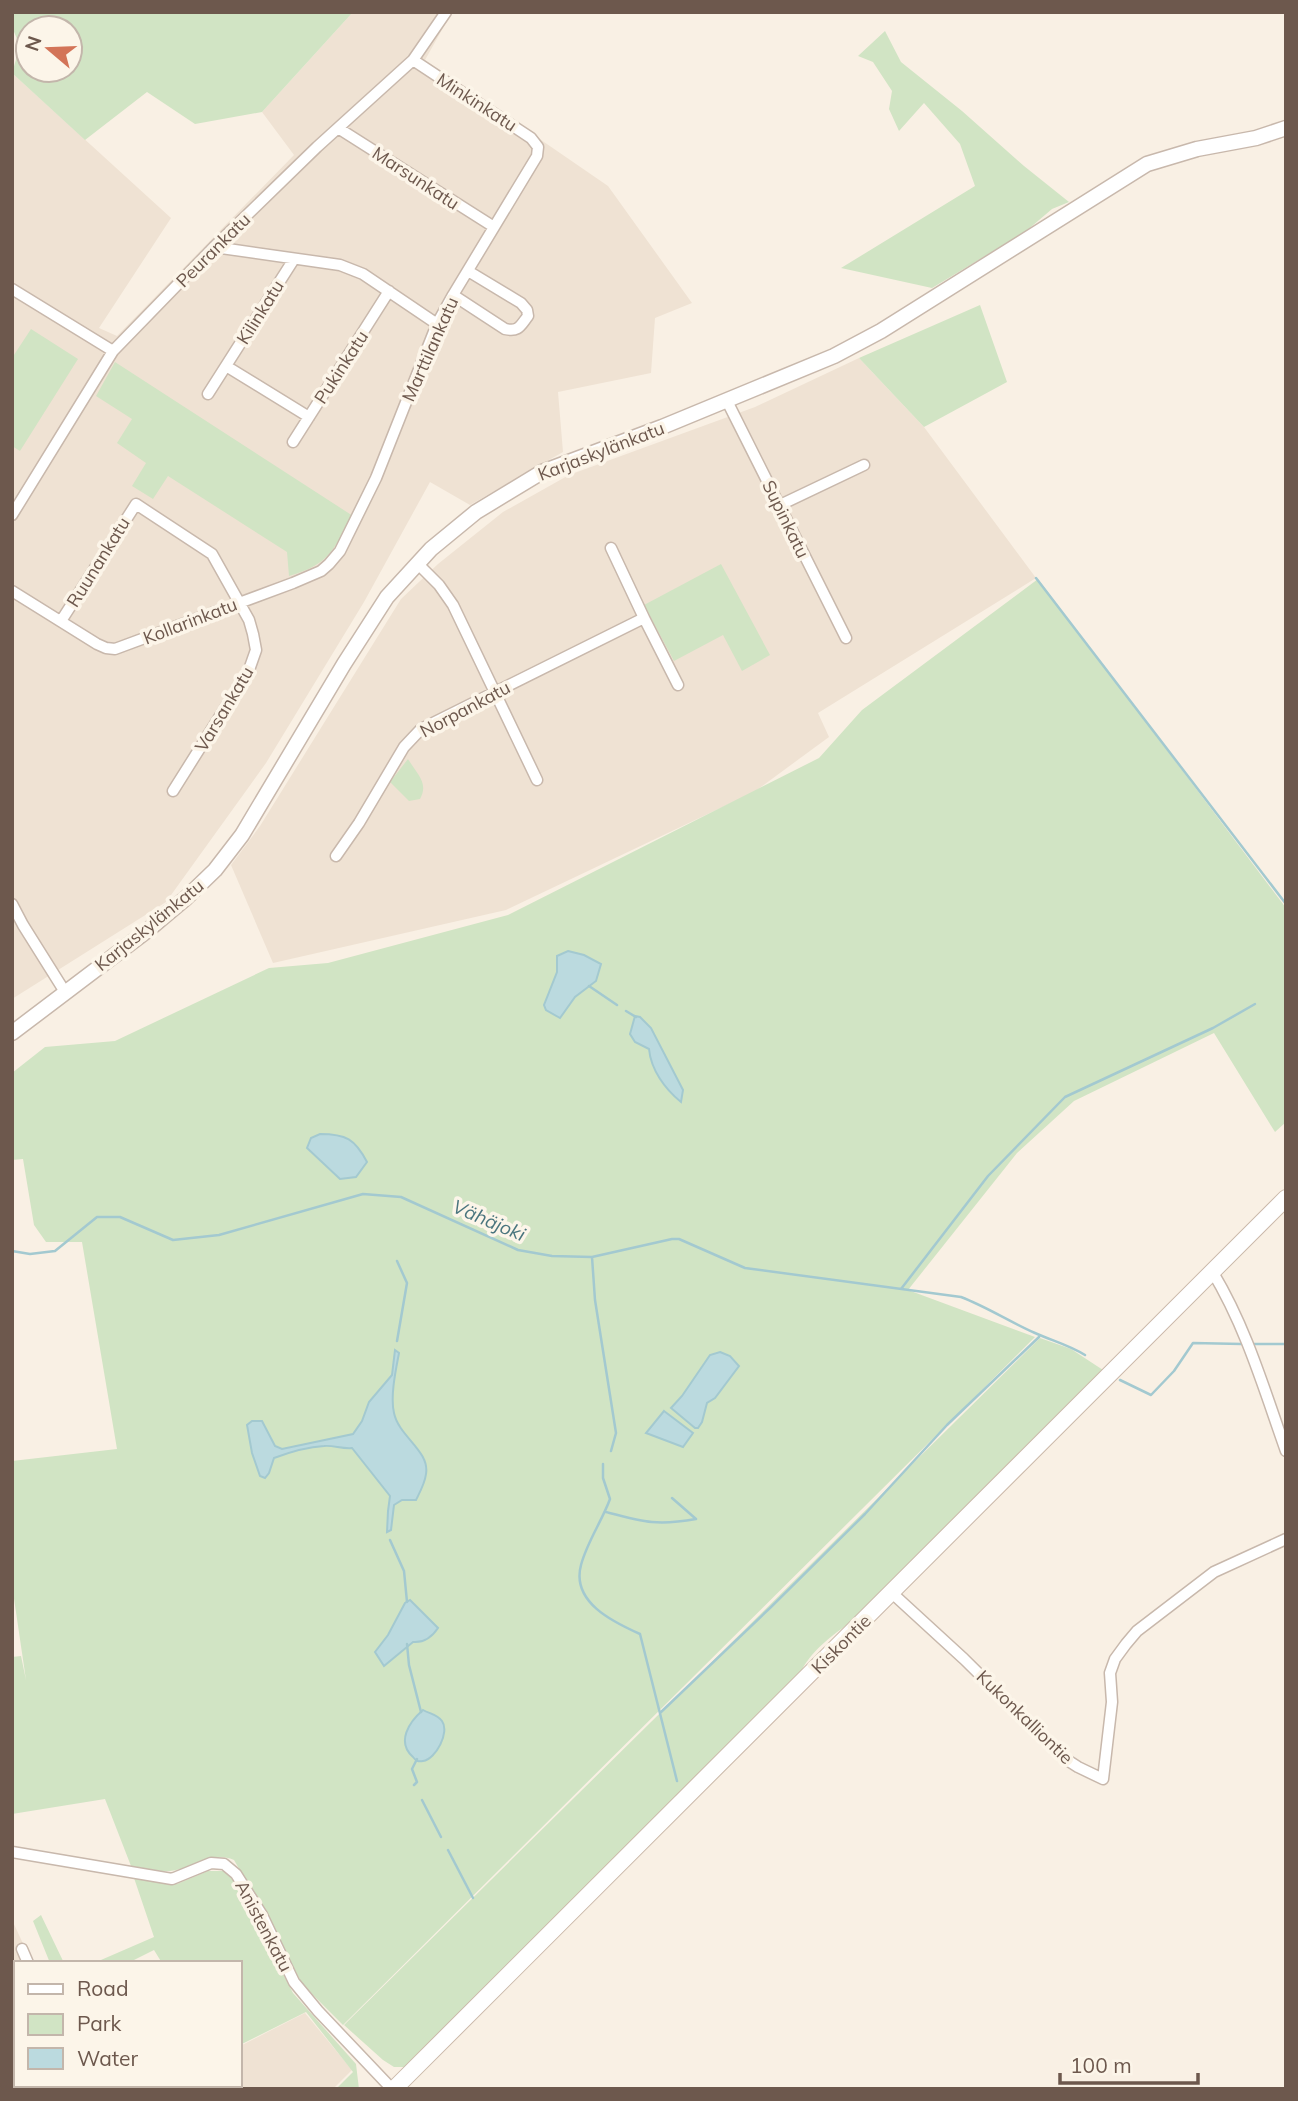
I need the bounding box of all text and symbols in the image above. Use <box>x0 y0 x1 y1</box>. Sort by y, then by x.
north arrow <box>14 14 84 84</box>
text: N <box>19 33 47 54</box>
street label: Minkinkatu <box>433 68 521 136</box>
street label: Marsunkatu <box>368 141 464 215</box>
street label: Peurankatu <box>171 208 255 292</box>
street label: Kilinkatu <box>231 276 289 348</box>
street label: Marttilankatu <box>397 293 463 405</box>
street label: Pukinkatu <box>309 326 373 408</box>
street label: Karjaskylänkatu <box>535 416 667 486</box>
street label: Supinkatu <box>757 476 815 562</box>
street label: Ruunankatu <box>61 513 135 611</box>
street label: Kollarinkatu <box>140 593 240 649</box>
street label: Varsankatu <box>189 662 259 756</box>
street label: Norpankatu <box>416 676 514 742</box>
street label: Karjaskylänkatu <box>90 874 208 976</box>
water label: Vähäjoki <box>449 1194 530 1246</box>
street label: Kiskontie <box>806 1609 876 1679</box>
street label: Kukonkalliontie <box>972 1665 1078 1769</box>
street label: Anistenkatu <box>230 1876 298 1976</box>
legend <box>14 1961 242 2087</box>
text: Road <box>77 1975 128 2001</box>
text: Park <box>77 2010 121 2036</box>
scale bar <box>1060 2042 1198 2086</box>
text: Water <box>77 2045 138 2071</box>
text: 100 m <box>1070 2052 1132 2078</box>

